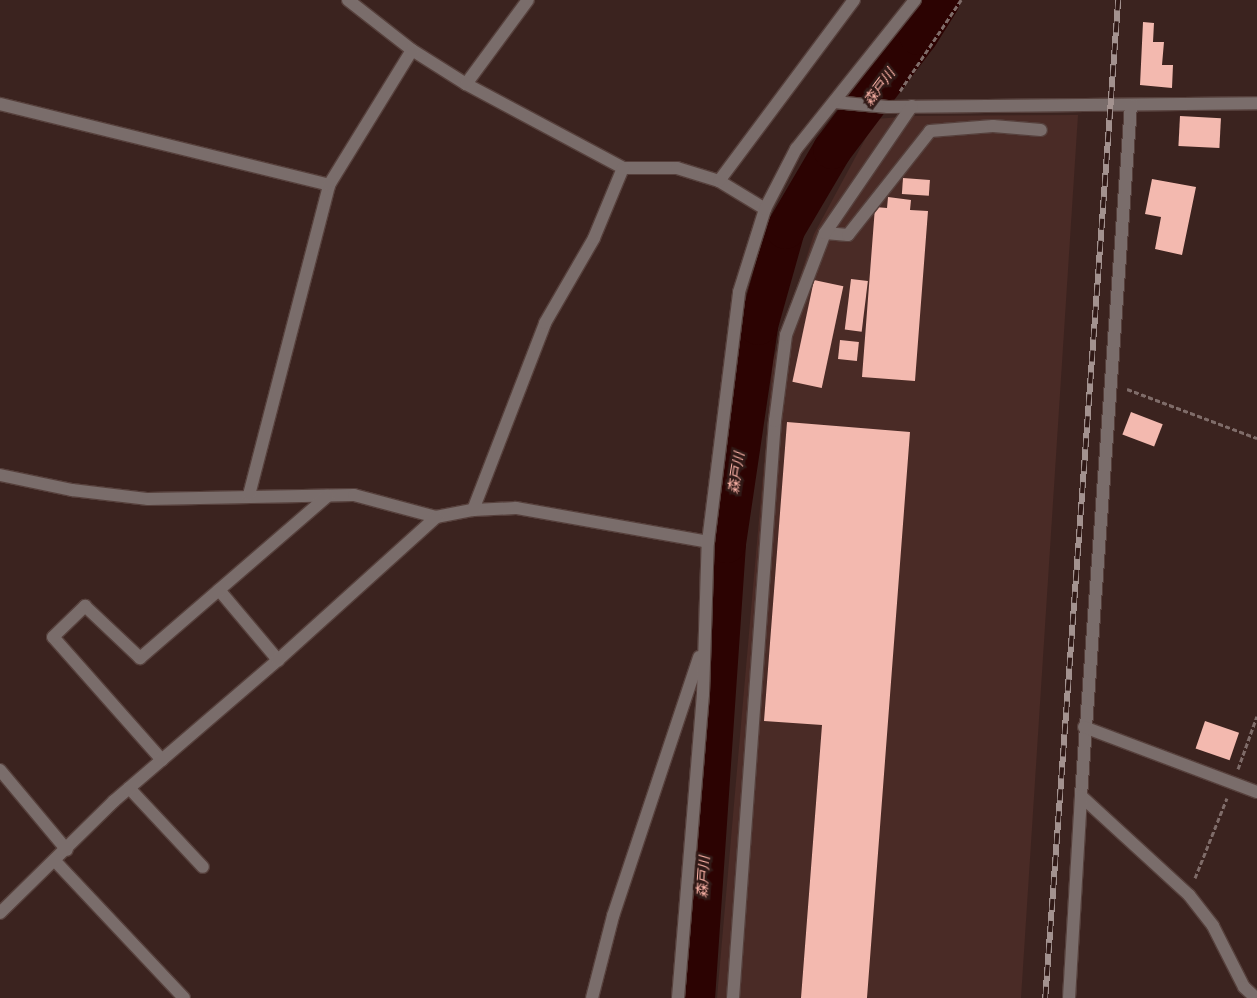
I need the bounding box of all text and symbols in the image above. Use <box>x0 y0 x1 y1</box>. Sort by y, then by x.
water label: 森戸川 <box>860 65 898 109</box>
water label: 森戸川 <box>724 451 748 495</box>
water label: 森戸川 <box>693 855 713 899</box>

